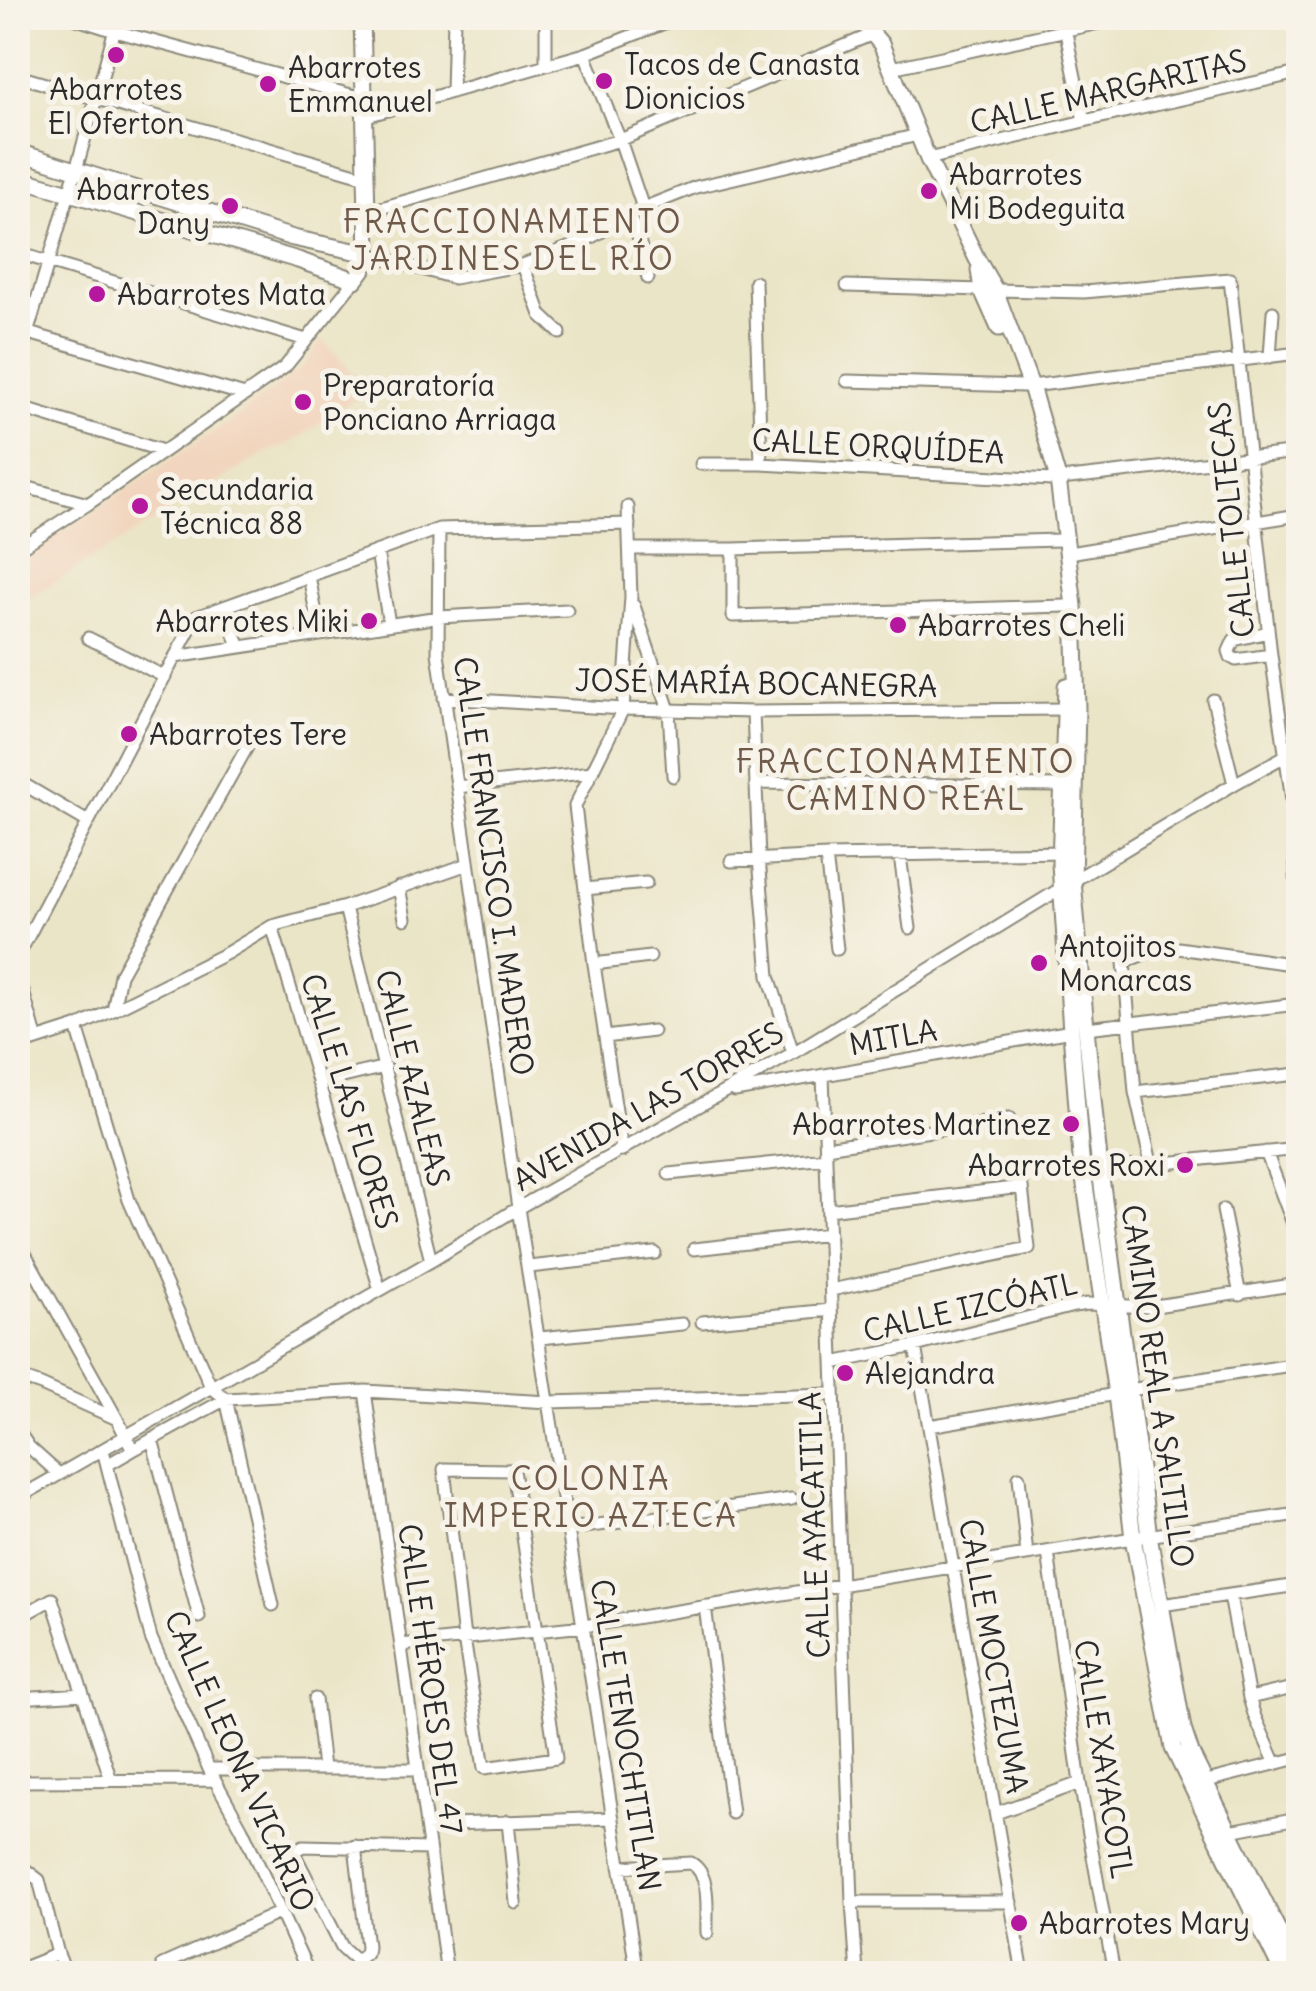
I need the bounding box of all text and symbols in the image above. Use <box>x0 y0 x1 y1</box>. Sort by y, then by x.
street label: CALLE MARGARITAS <box>966 41 1250 141</box>
marker: Abarrotes El Oferton <box>105 44 127 66</box>
place label: Tacos de Canasta Dionicios <box>624 45 860 117</box>
place label: Abarrotes Emmanuel <box>288 48 433 120</box>
place label: Abarrotes El Oferton <box>48 70 184 142</box>
marker: Tacos de Canasta Dionicios <box>593 70 615 92</box>
marker: Abarrotes Emmanuel <box>257 73 279 95</box>
place label: Abarrotes Mi Bodeguita <box>949 155 1125 227</box>
place label: Abarrotes Dany <box>77 170 210 242</box>
marker: Abarrotes Mi Bodeguita <box>918 180 940 202</box>
marker: Abarrotes Dany <box>219 195 241 217</box>
district label: FRACCIONAMIENTO JARDINES DEL RÍO <box>343 201 683 279</box>
place label: Abarrotes Mata <box>117 275 326 313</box>
marker: Abarrotes Mata <box>86 283 108 305</box>
place label: Preparatoría Ponciano Arriaga <box>323 366 556 438</box>
marker: Preparatoría Ponciano Arriaga <box>292 391 314 413</box>
street label: CALLE TOLTECAS <box>1200 400 1262 640</box>
street label: CALLE ORQUÍDEA <box>751 420 1005 472</box>
place label: Secundaria Técnica 88 <box>160 470 314 542</box>
marker: Secundaria Técnica 88 <box>129 495 151 517</box>
place label: Abarrotes Miki <box>156 602 349 640</box>
place label: Abarrotes Cheli <box>918 606 1125 644</box>
marker: Abarrotes Miki <box>358 610 380 632</box>
marker: Abarrotes Cheli <box>887 614 909 636</box>
street label: CALLE FRANCISCO I. MADERO <box>446 654 542 1078</box>
street label: JOSÉ MARÍA BOCANEGRA <box>575 661 937 705</box>
place label: Abarrotes Tere <box>149 715 347 753</box>
marker: Abarrotes Tere <box>118 723 140 745</box>
district label: FRACCIONAMIENTO CAMINO REAL <box>736 741 1076 819</box>
place label: Antojitos Monarcas <box>1059 927 1192 999</box>
marker: Antojitos Monarcas <box>1028 952 1050 974</box>
street label: CALLE AZALEAS <box>368 966 458 1190</box>
street label: CALLE LAS FLORES <box>293 969 407 1233</box>
street label: MITLA <box>846 1011 940 1063</box>
street label: AVENIDA LAS TORRES <box>506 1013 790 1199</box>
place label: Abarrotes Martinez <box>792 1105 1051 1143</box>
marker: Abarrotes Martinez <box>1060 1113 1082 1135</box>
place label: Abarrotes Roxi <box>968 1146 1165 1184</box>
marker: Abarrotes Roxi <box>1174 1154 1196 1176</box>
street label: CAMINO REAL A SALTILLO <box>1114 1202 1202 1570</box>
street label: CALLE IZCÓATL <box>859 1263 1081 1350</box>
place label: Alejandra <box>865 1354 995 1392</box>
marker: Alejandra <box>834 1362 856 1384</box>
street label: CALLE AYACATITLA <box>790 1391 838 1659</box>
district label: COLONIA IMPERIO AZTECA <box>444 1458 738 1536</box>
street label: CALLE MOCTEZUMA <box>951 1516 1037 1796</box>
street label: CALLE HÉROES DEL 47 <box>390 1521 472 1837</box>
street label: CALLE TENOCHTITLAN <box>583 1576 669 1894</box>
street label: CALLE LEONA VICARIO <box>156 1605 324 1917</box>
street label: CALLE XAYACOTL <box>1066 1637 1142 1881</box>
place label: Abarrotes Mary <box>1039 1904 1250 1942</box>
marker: Abarrotes Mary <box>1008 1912 1030 1934</box>

